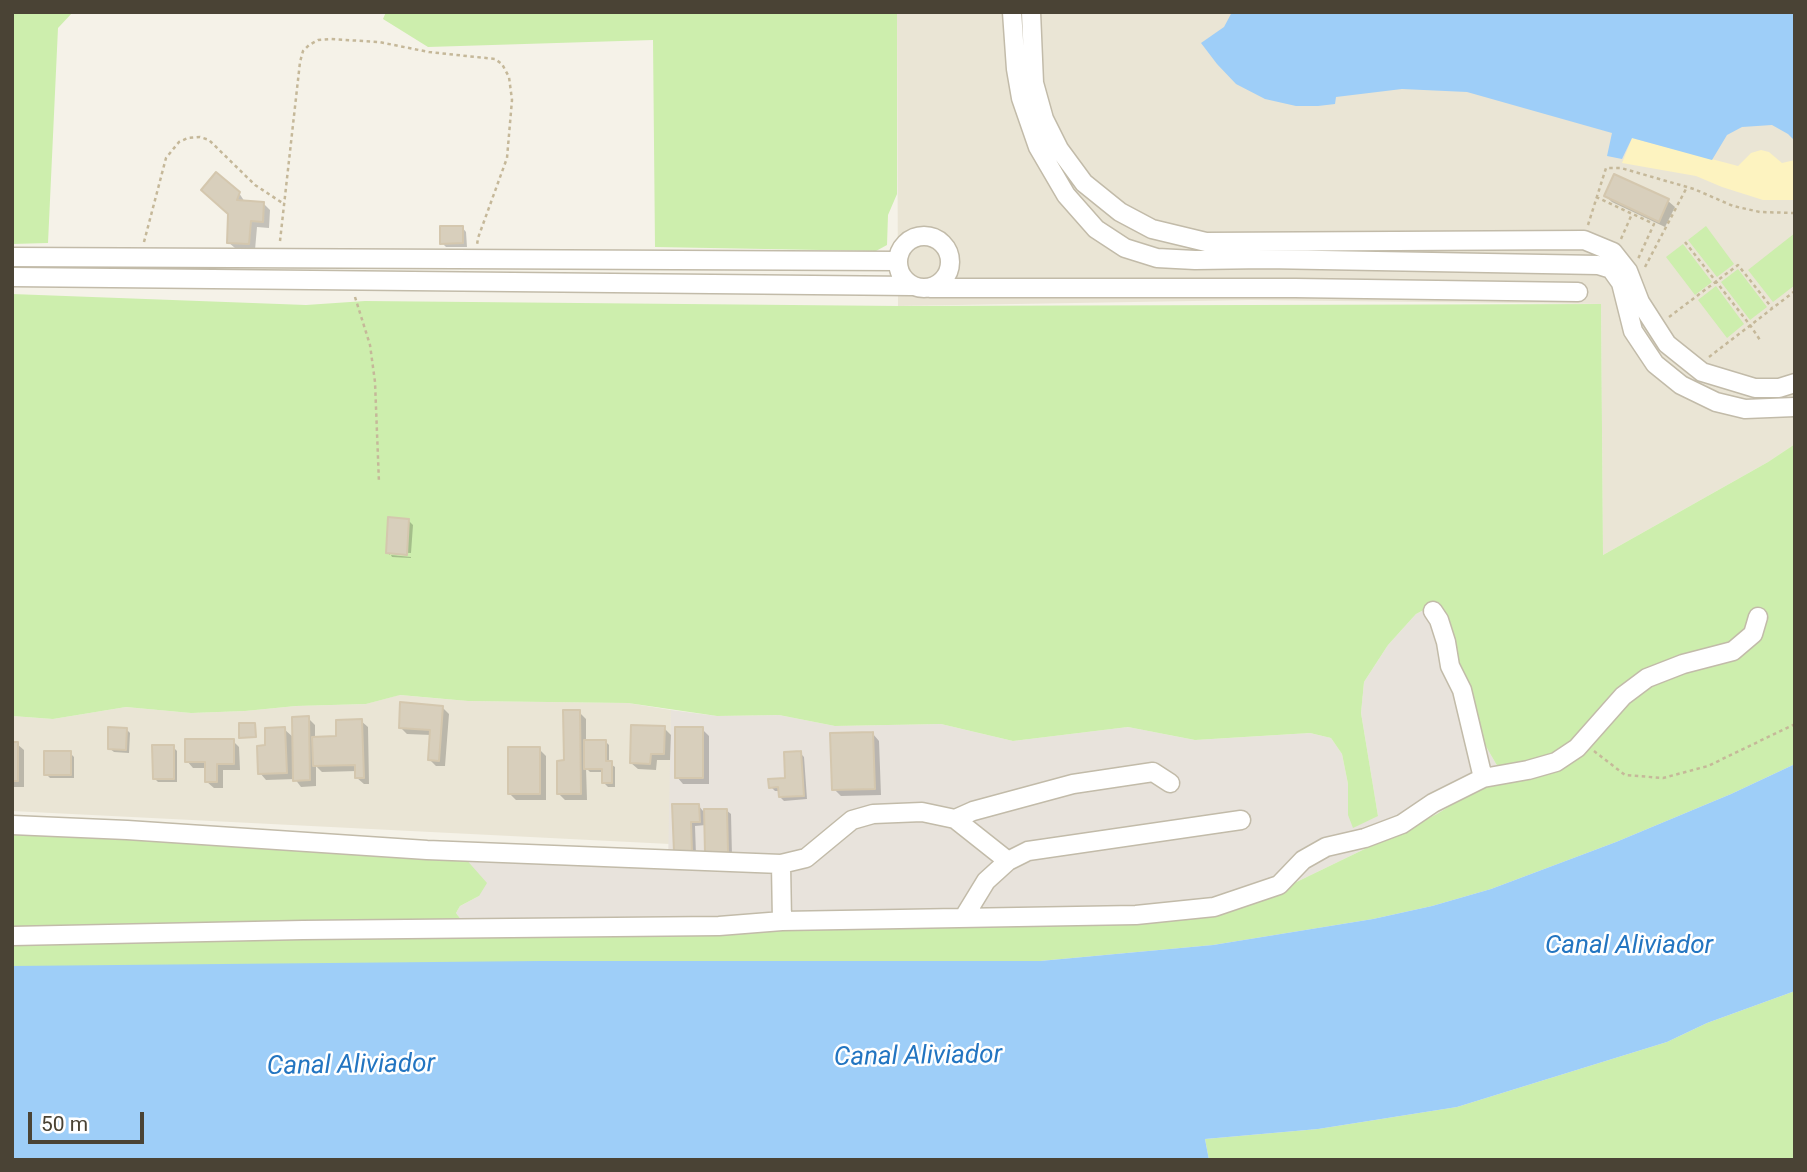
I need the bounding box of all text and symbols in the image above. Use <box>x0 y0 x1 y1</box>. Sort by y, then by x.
water label: Canal Aliviador <box>1545 930 1713 962</box>
water label: Canal Aliviador <box>834 1040 1002 1074</box>
water label: Canal Aliviador <box>267 1049 435 1083</box>
scale bar <box>32 1098 147 1142</box>
text: 50 m <box>41 1112 88 1136</box>

